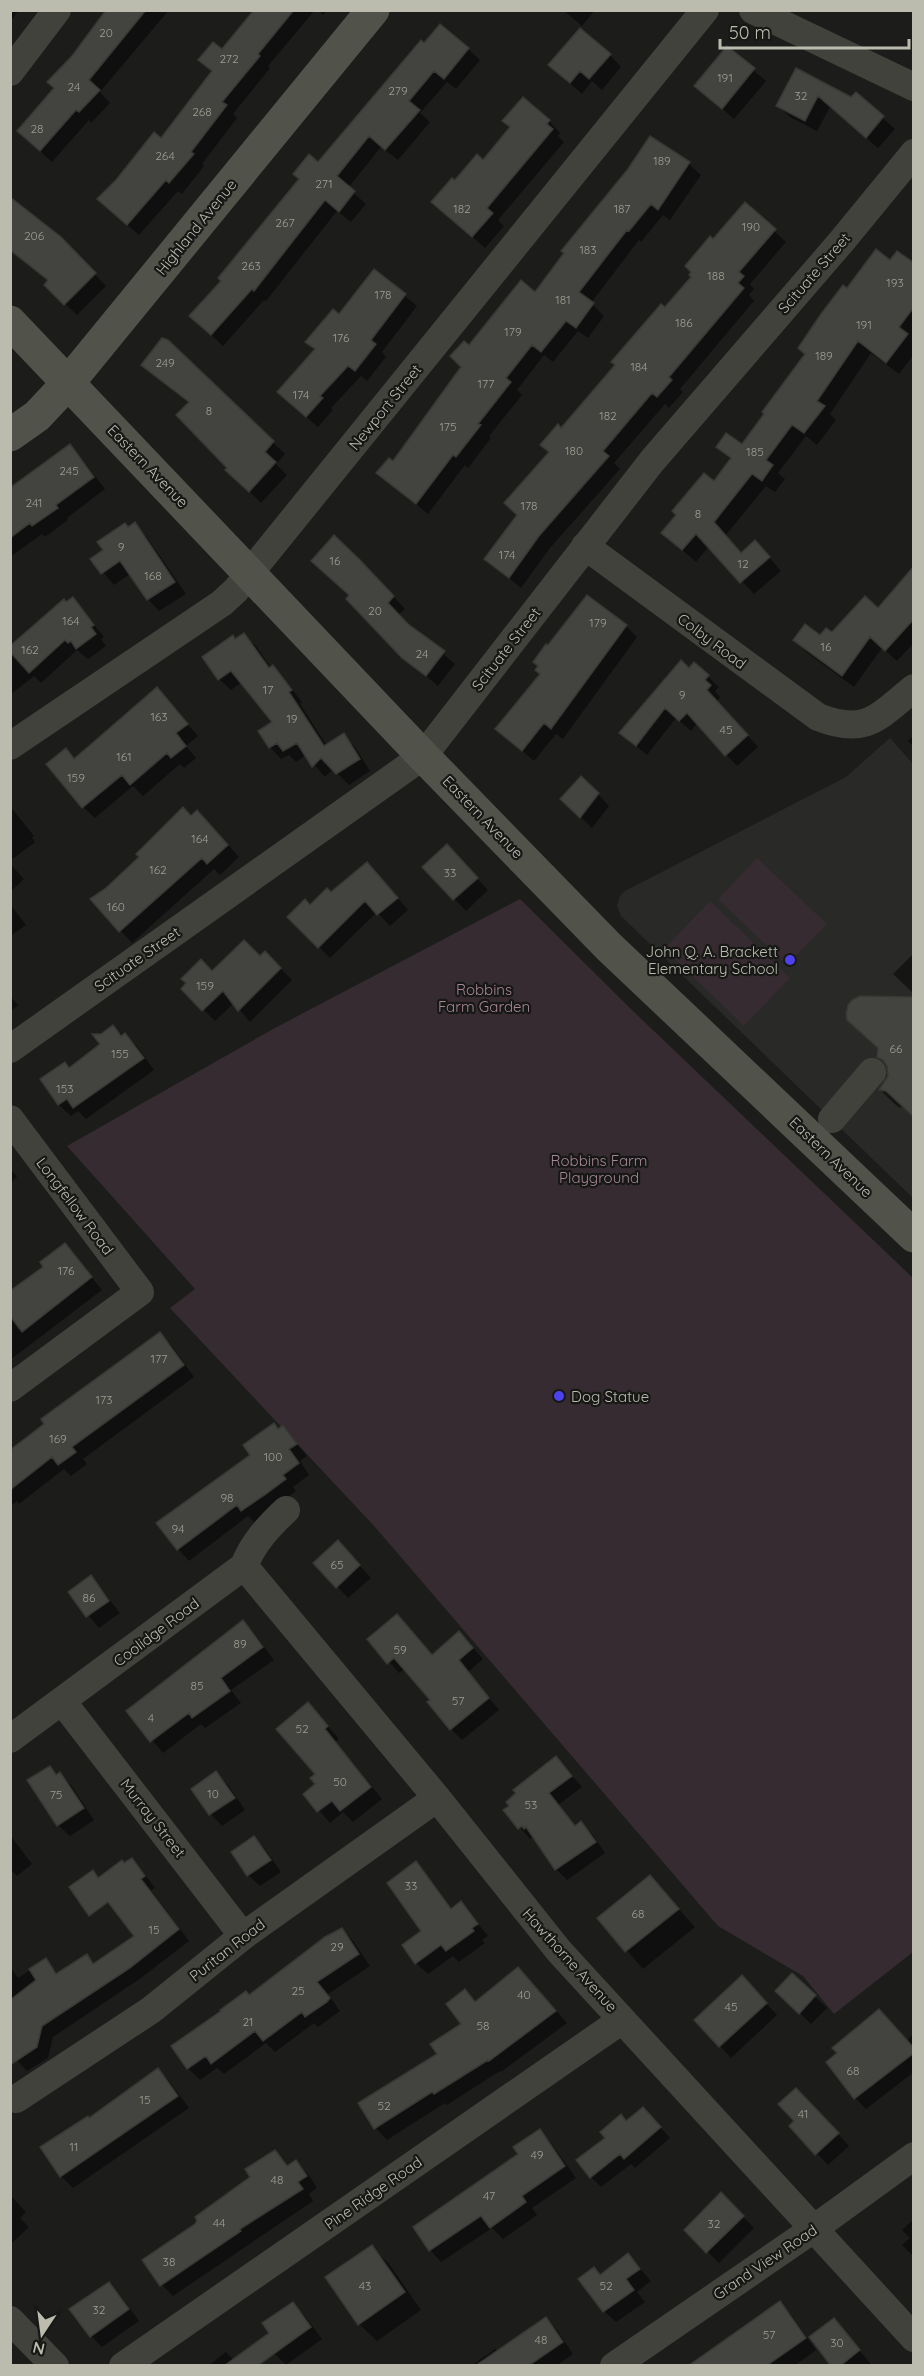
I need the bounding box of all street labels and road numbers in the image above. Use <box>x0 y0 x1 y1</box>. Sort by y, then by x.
street label: Highland Avenue <box>152 175 240 279</box>
street label: Scituate Street <box>774 229 854 317</box>
street label: Newport Street <box>345 360 425 454</box>
street label: Eastern Avenue <box>104 421 192 511</box>
street label: Scituate Street <box>468 603 544 695</box>
street label: Colby Road <box>674 609 750 673</box>
street label: Eastern Avenue <box>439 772 527 862</box>
street label: Scituate Street <box>90 922 184 996</box>
street label: Eastern Avenue <box>786 1113 876 1201</box>
street label: Longfellow Road <box>32 1154 118 1258</box>
street label: Coolidge Road <box>109 1594 203 1670</box>
street label: Murray Street <box>116 1775 190 1861</box>
street label: Hawthorne Avenue <box>519 1904 621 2016</box>
street label: Puritan Road <box>185 1915 269 1985</box>
street label: Pine Ridge Road <box>321 2152 425 2234</box>
street label: Grand View Road <box>709 2220 821 2304</box>

